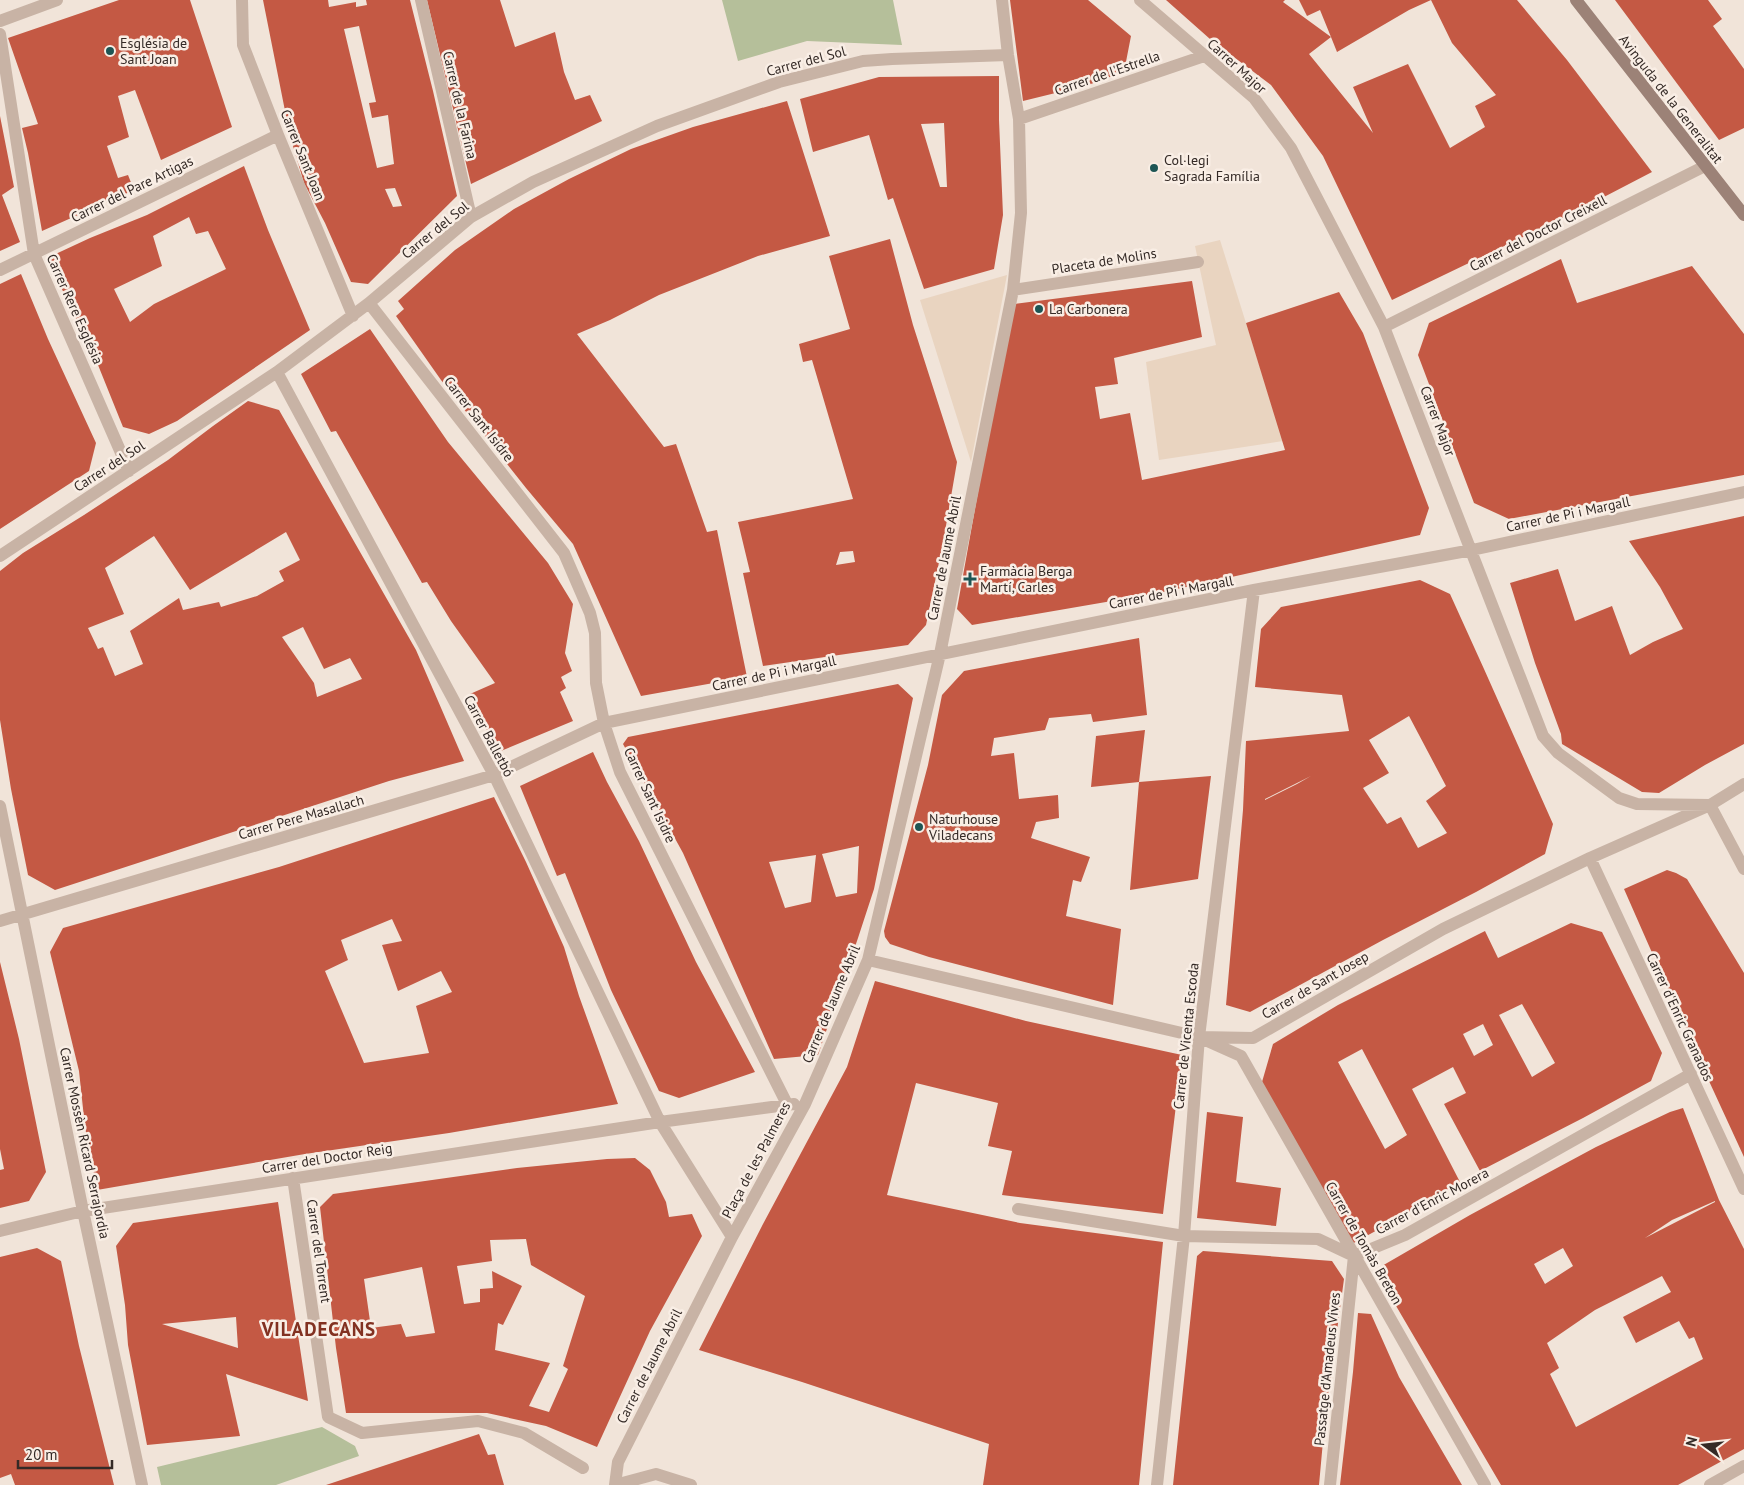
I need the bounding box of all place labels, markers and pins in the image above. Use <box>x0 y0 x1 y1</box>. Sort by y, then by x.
place label: Església de Sant Joan <box>120 34 187 68</box>
marker: Església de Sant Joan <box>104 45 116 57</box>
place label: Col·legi Sagrada Família <box>1164 151 1260 185</box>
marker: Col·legi Sagrada Família <box>1148 162 1160 174</box>
place label: La Carbonera <box>1049 300 1128 318</box>
marker: La Carbonera <box>1033 303 1045 315</box>
place label: Farmàcia Berga Martí, Carles <box>980 562 1073 596</box>
marker: Farmàcia Berga Martí, Carles <box>964 573 976 585</box>
place label: Naturhouse Viladecans <box>928 810 998 844</box>
marker: Naturhouse Viladecans <box>913 821 925 833</box>

